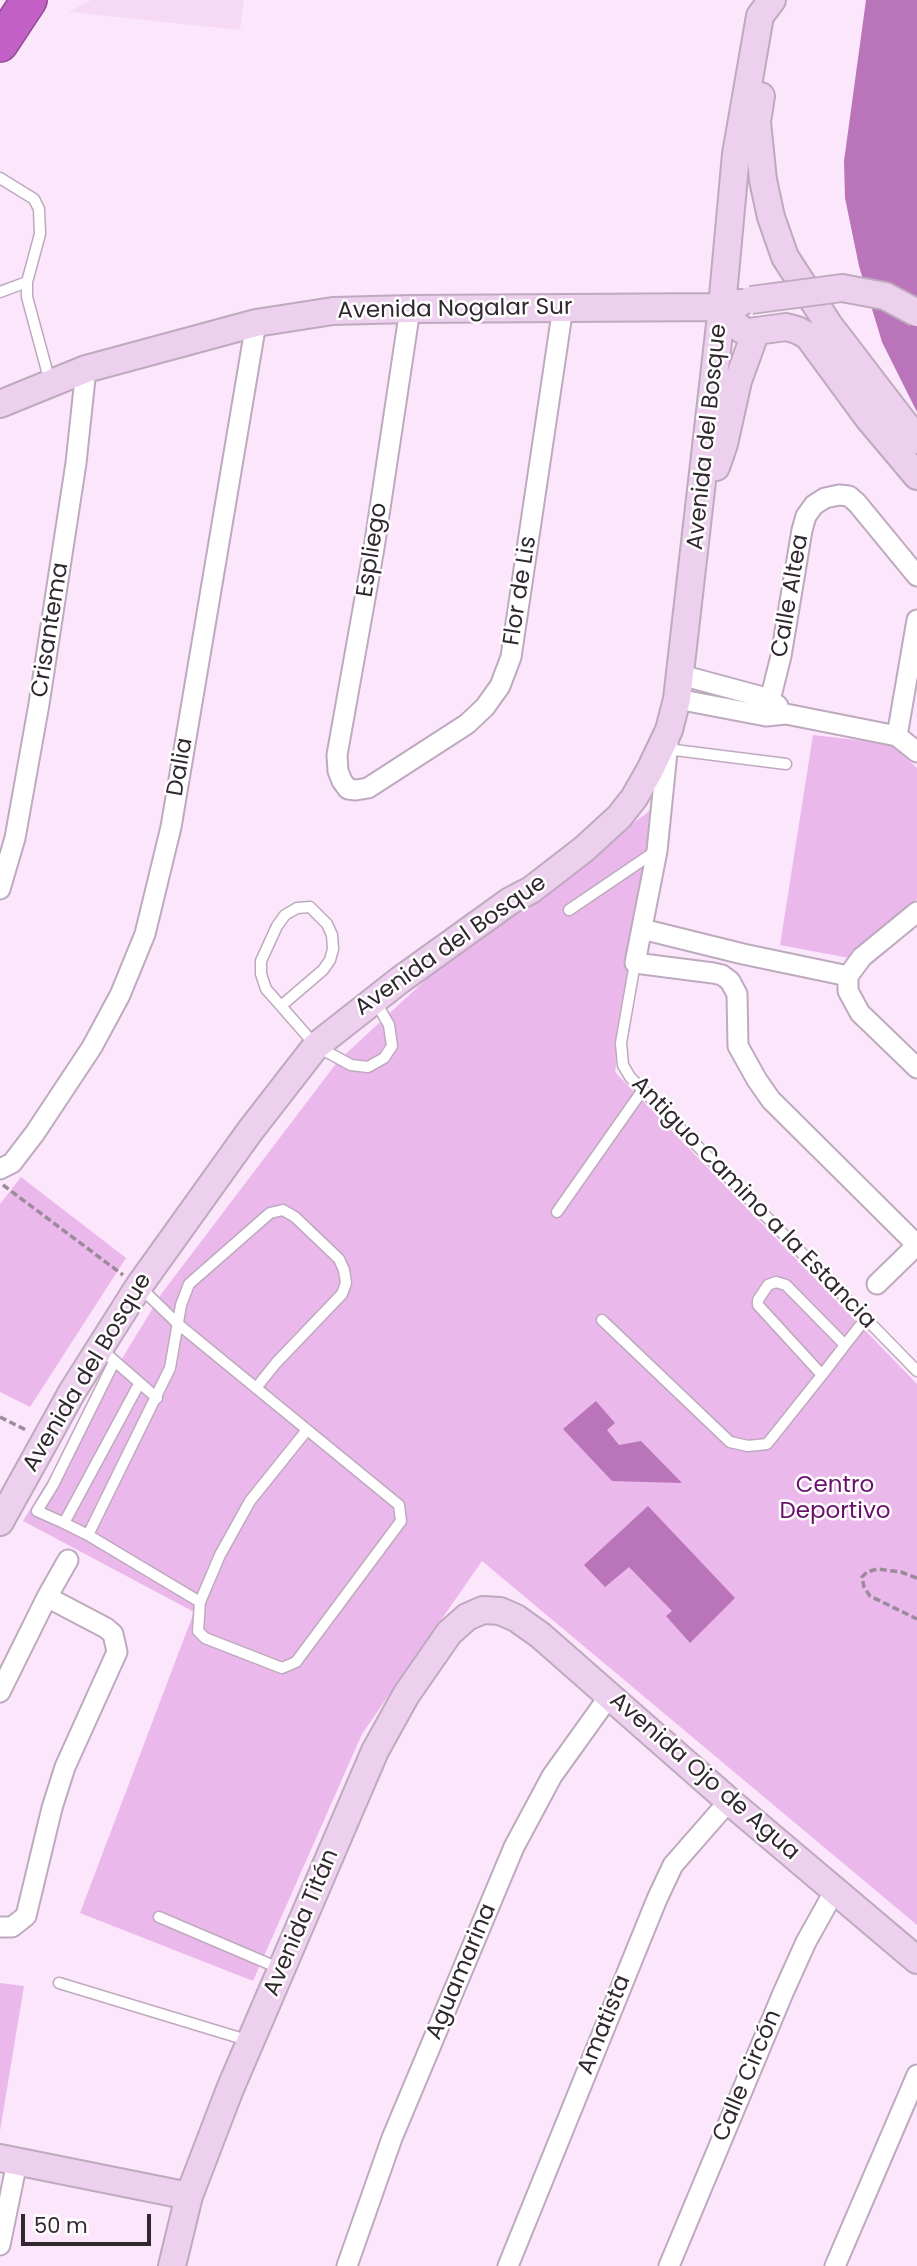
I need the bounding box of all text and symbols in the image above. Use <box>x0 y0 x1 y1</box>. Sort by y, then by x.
street label: Avenida Nogalar Sur <box>337 294 573 326</box>
street label: Avenida del Bosque <box>682 323 734 551</box>
street label: Espliego <box>352 501 394 599</box>
street label: Calle Altea <box>767 532 815 660</box>
street label: Flor de Lis <box>499 534 543 648</box>
street label: Crisantema <box>27 561 75 699</box>
street label: Dalia <box>162 736 200 798</box>
street label: Avenida del Bosque <box>350 870 552 1022</box>
street label: Antiguo Camino a la Estancia <box>625 1071 881 1335</box>
street label: Avenida del Bosque <box>18 1269 158 1477</box>
park label: Centro Deportivo <box>779 1472 891 1526</box>
street label: Avenida Ojo de Agua <box>604 1687 804 1867</box>
street label: Avenida Titán <box>259 1845 345 2001</box>
street label: Aguamarina <box>421 1900 503 2044</box>
street label: Amatista <box>573 1971 637 2079</box>
street label: Calle Circón <box>708 2006 788 2146</box>
scale bar <box>24 2200 154 2244</box>
text: 50 m <box>34 2211 88 2240</box>

